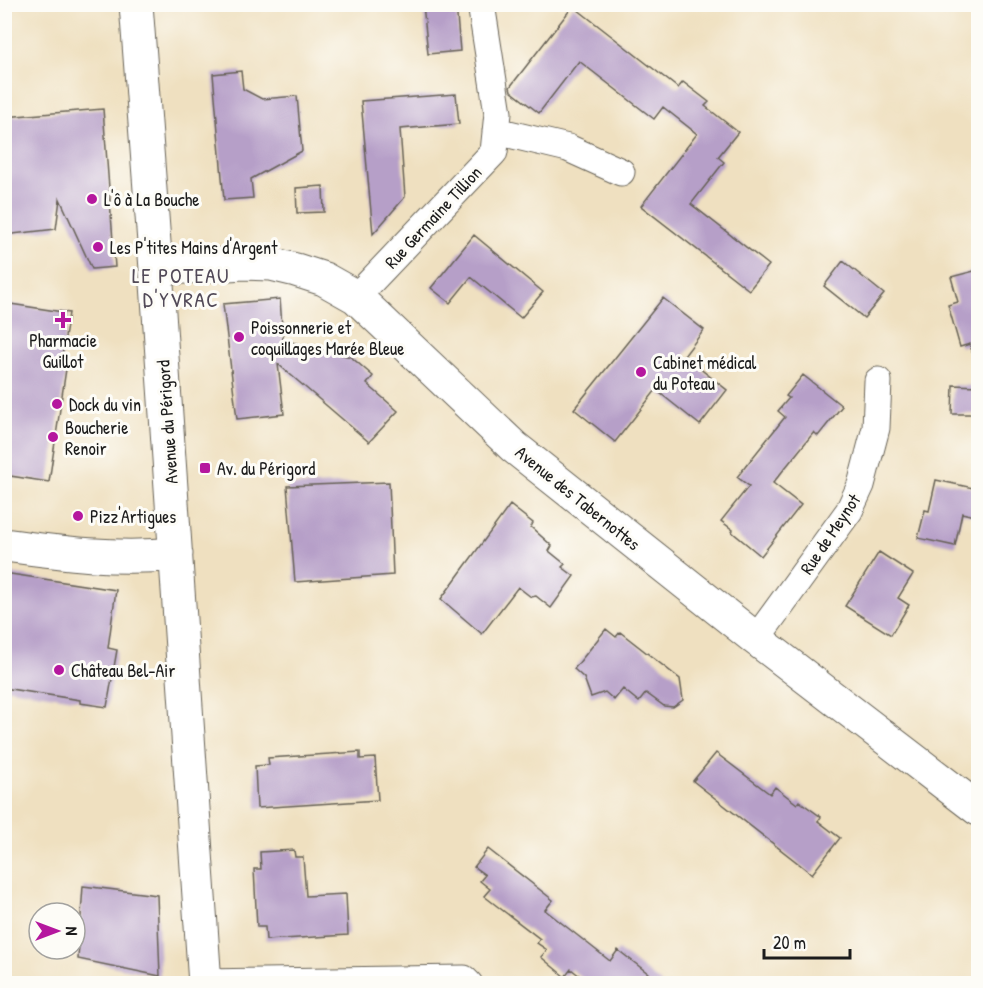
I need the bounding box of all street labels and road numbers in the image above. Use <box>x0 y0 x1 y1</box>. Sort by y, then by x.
street label: Rue Germaine Tillion <box>379 160 487 274</box>
street label: Avenue du Périgord <box>150 359 184 485</box>
street label: Avenue des Tabernottes <box>510 440 646 556</box>
street label: Rue de Meynot <box>794 488 867 579</box>

